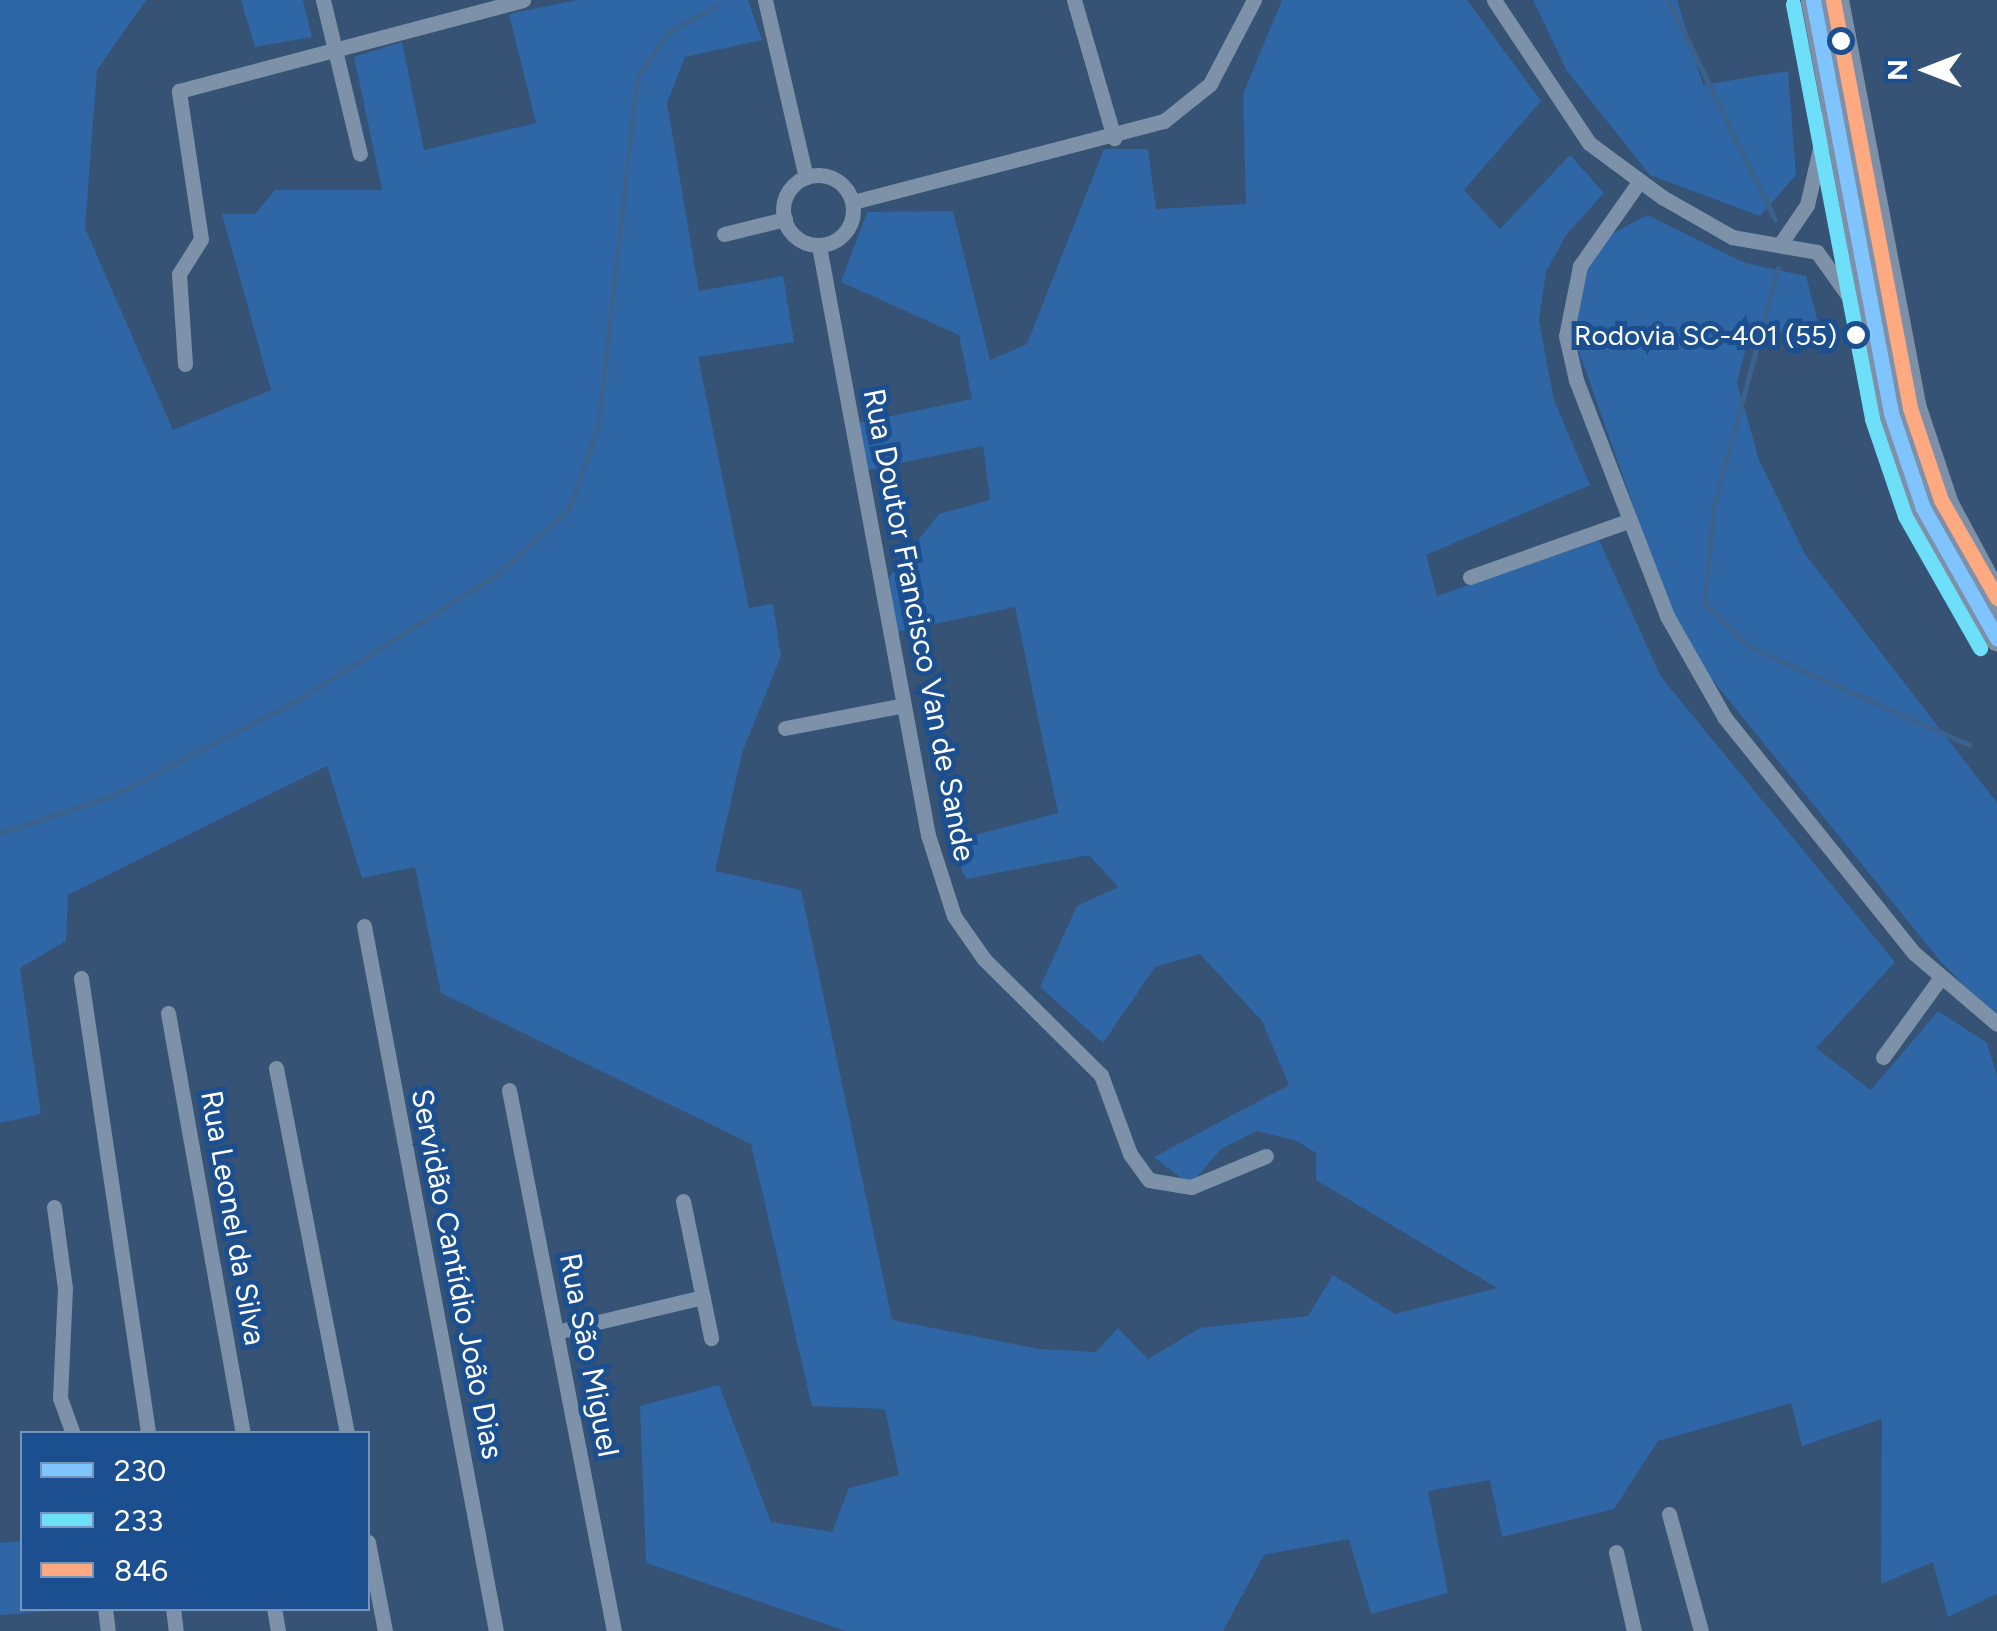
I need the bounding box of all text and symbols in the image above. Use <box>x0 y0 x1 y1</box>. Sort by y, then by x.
north arrow <box>1877 20 1977 120</box>
unlabelled marker <box>1831 31 1851 51</box>
text: N <box>1880 59 1914 81</box>
place label: Rodovia SC-401 (55) <box>1574 318 1837 352</box>
marker: Rodovia SC-401 (55) <box>1846 325 1866 345</box>
street label: Rua Doutor Francisco Van de Sande <box>855 386 983 864</box>
street label: Servidão Cantídio João Dias <box>403 1086 511 1462</box>
street label: Rua Leonel da Silva <box>193 1088 273 1348</box>
street label: Rua São Miguel <box>552 1250 626 1460</box>
legend <box>20 1431 370 1611</box>
text: 230 <box>114 1452 166 1489</box>
text: 233 <box>114 1502 163 1539</box>
text: 846 <box>114 1552 168 1589</box>

